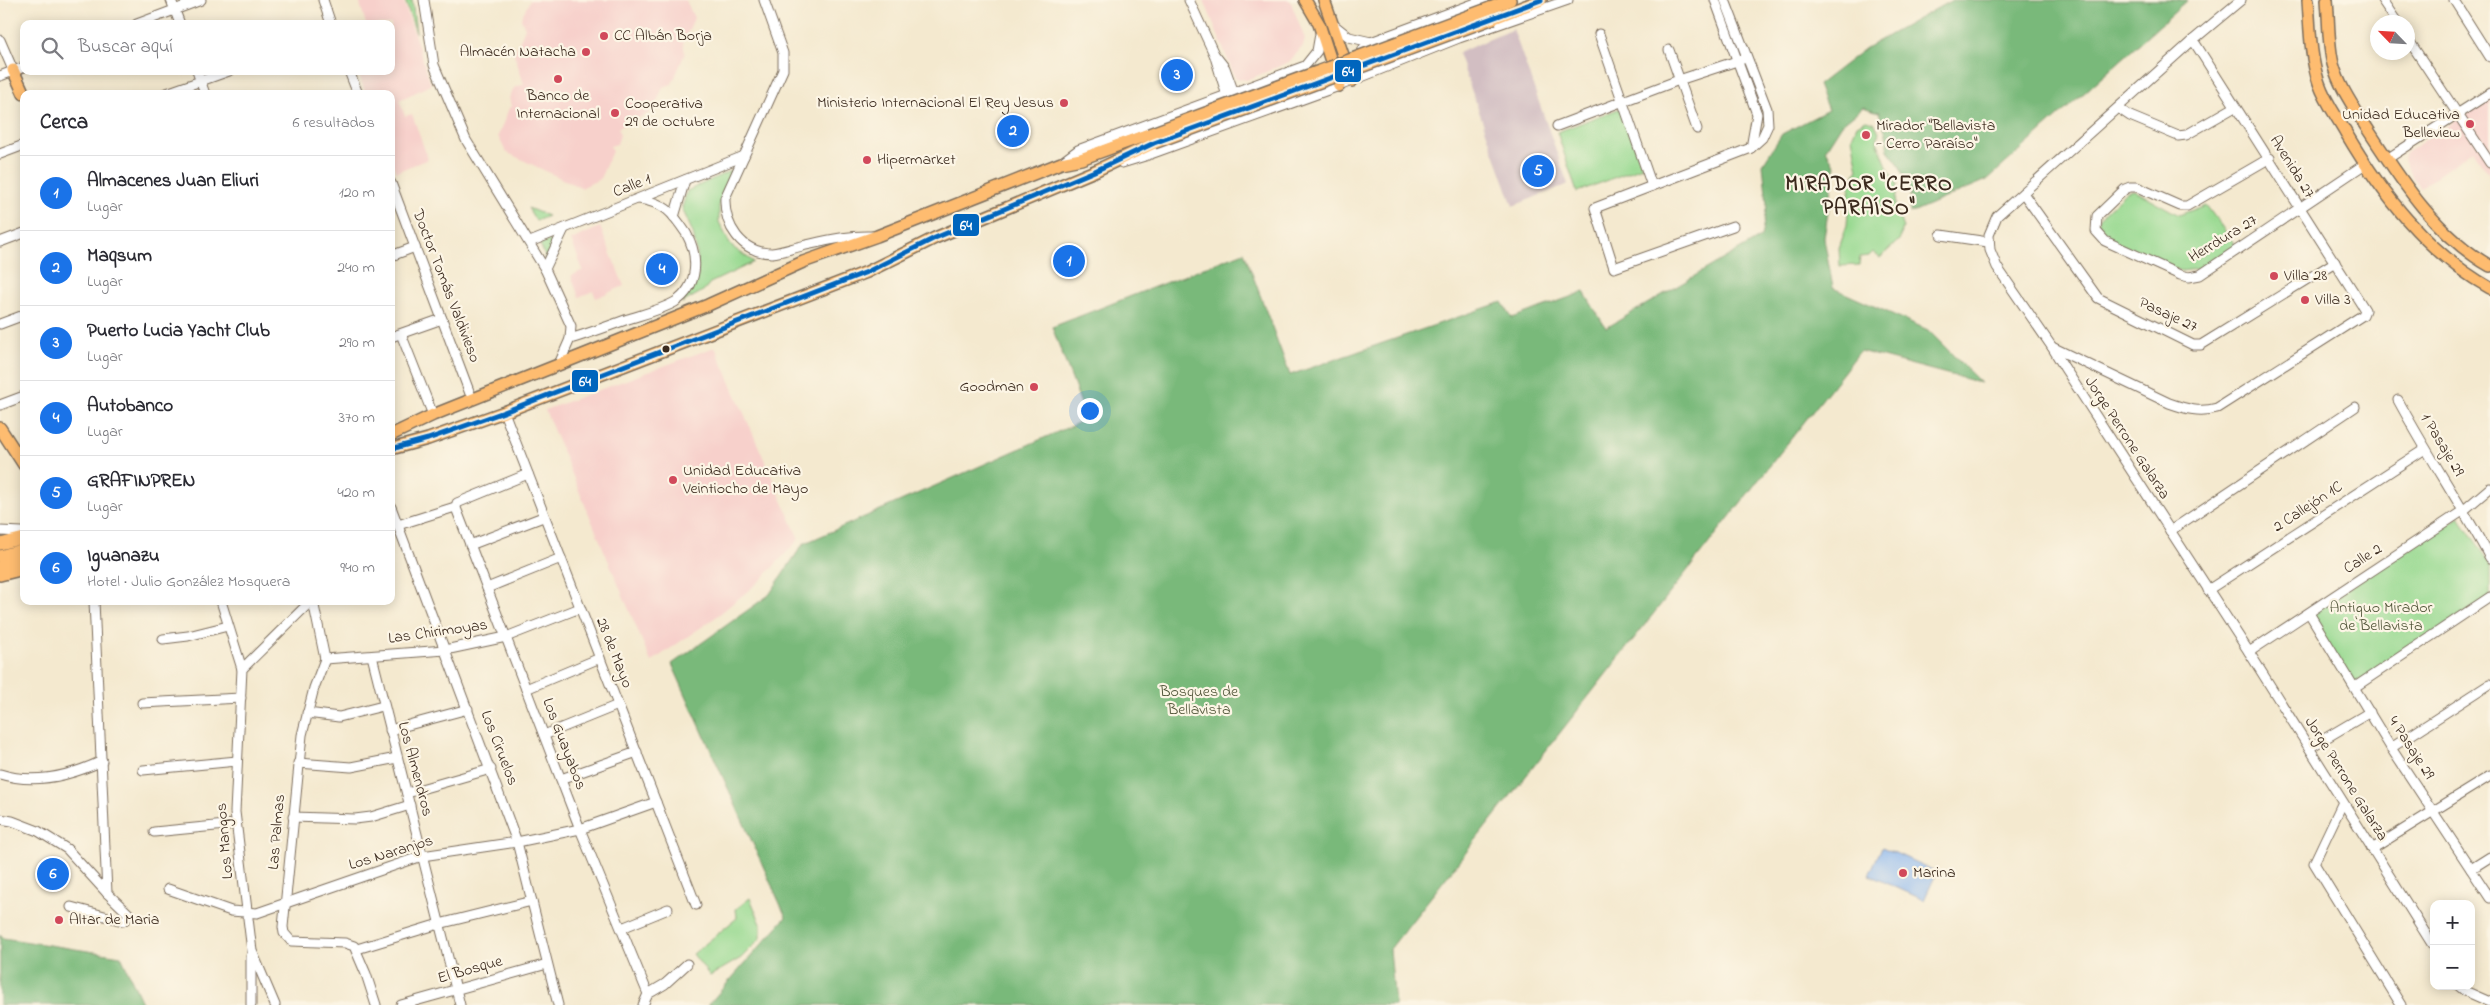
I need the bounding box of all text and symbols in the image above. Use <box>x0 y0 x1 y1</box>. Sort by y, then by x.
north arrow <box>2370 15 2415 60</box>
search box <box>20 20 395 75</box>
place label: CC Albán Borja <box>614 24 712 48</box>
marker: CC Albán Borja <box>598 30 610 42</box>
icon: search <box>38 34 66 62</box>
text: Buscar aquí <box>78 34 173 61</box>
place label: Almacén Natacha <box>459 40 576 64</box>
marker: Almacén Natacha <box>580 46 592 58</box>
pin: 3 <box>1161 56 1193 94</box>
line badge: 64 <box>1334 59 1362 83</box>
text: 64 <box>1341 62 1354 83</box>
marker: Banco de Internacional <box>552 73 564 85</box>
place label: Banco de Internacional <box>516 84 600 126</box>
place label: Ministerio Internacional El Rey Jesus <box>817 91 1054 115</box>
place label: Cooperativa 29 de Octubre <box>625 92 715 134</box>
marker: Ministerio Internacional El Rey Jesus <box>1058 97 1070 109</box>
place label: Unidad Educativa Belleview <box>2342 103 2460 145</box>
marker: Cooperativa 29 de Octubre <box>609 107 621 119</box>
text: Cerca <box>40 108 88 138</box>
text: 6 resultados <box>292 111 375 135</box>
pin: 2 <box>997 112 1029 150</box>
place label: Mirador "Bellavista - Cerro Paraíso" <box>1876 114 1995 156</box>
marker: Unidad Educativa Belleview <box>2464 118 2476 130</box>
marker: Mirador "Bellavista - Cerro Paraíso" <box>1860 129 1872 141</box>
street label: Avenida 27 <box>2263 131 2321 204</box>
place label: Hipermarket <box>877 148 956 172</box>
pin: 5 <box>1522 152 1554 190</box>
marker: Hipermarket <box>861 154 873 166</box>
text: Almacenes Juan Eliuri <box>87 168 259 195</box>
street label: Calle 1 <box>609 168 655 204</box>
district label: MIRADOR "CERRO PARAÍSO" <box>1785 170 1953 224</box>
text: 1 <box>53 181 59 205</box>
text: 120 m <box>339 181 375 205</box>
text: Lugar <box>87 195 123 219</box>
street label: Doctor Tomás Valdivieso <box>405 205 486 366</box>
street label: Herrdura 27 <box>2184 209 2262 269</box>
line badge: 64 <box>952 213 980 237</box>
text: 64 <box>959 216 972 237</box>
pin: 1 <box>1053 242 1085 280</box>
text: Maqsum <box>87 243 152 270</box>
pin: 4 <box>646 250 678 288</box>
text: 2 <box>52 256 60 280</box>
text: 240 m <box>337 256 375 280</box>
place label: Villa 28 <box>2283 264 2327 288</box>
text: Lugar <box>87 270 123 294</box>
marker: Villa 28 <box>2268 270 2280 282</box>
place label: Villa 3 <box>2314 288 2351 312</box>
street label: Pasaje 27 <box>2135 291 2202 339</box>
marker: Villa 3 <box>2299 294 2311 306</box>
text: Puerto Lucia Yacht Club <box>87 318 270 345</box>
text: 3 <box>53 331 59 355</box>
text: 290 m <box>339 331 375 355</box>
unlabelled marker <box>661 344 671 354</box>
text: Lugar <box>87 345 123 369</box>
line badge: 64 <box>571 369 599 393</box>
text: 64 <box>578 372 591 393</box>
street label: Jorge Perrone Galarza <box>2078 372 2176 504</box>
place label: Goodman <box>959 375 1024 399</box>
marker: Goodman <box>1028 381 1040 393</box>
text: Autobanco <box>87 393 173 420</box>
your location <box>1077 398 1103 424</box>
text: 4 <box>53 406 59 430</box>
text: 370 m <box>338 406 375 430</box>
street label: 1 Pasaje 29 <box>2414 409 2470 481</box>
text: Lugar <box>87 420 123 444</box>
place label: Unidad Educativa Veintiocho de Mayo <box>682 459 808 501</box>
text: GRAFINPREN <box>87 468 195 495</box>
marker: Unidad Educativa Veintiocho de Mayo <box>667 474 679 486</box>
street label: 2 Callejón 1C <box>2268 475 2348 539</box>
text: 5 <box>51 481 61 505</box>
text: 420 m <box>337 481 375 505</box>
text: Lugar <box>87 495 123 519</box>
street label: Calle 2 <box>2339 537 2387 580</box>
text: Iguanazu <box>87 543 160 570</box>
text: 6 <box>52 556 60 580</box>
text: 940 m <box>340 556 375 580</box>
text: Hotel · Julio González Mosquera <box>87 570 290 594</box>
park label: Antiguo Mirador de Bellavista <box>2329 596 2433 638</box>
street label: Las Chirimoyas <box>387 613 489 651</box>
street label: 28 de Mayo <box>589 614 639 692</box>
park label: Bosques de Bellavista <box>1159 680 1239 722</box>
street label: Los Guayabos <box>535 695 593 793</box>
street label: Los Ciruelos <box>474 707 524 789</box>
street label: 4 Pasaje 29 <box>2381 711 2441 785</box>
street label: Jorge Perrone Galarza <box>2298 712 2394 846</box>
street label: Los Almendros <box>391 719 439 819</box>
street label: Las Palmas <box>262 793 292 871</box>
street label: Los Mangos <box>210 802 240 880</box>
street label: Los Naranjos <box>346 829 436 877</box>
pin: 6 <box>37 855 69 893</box>
place label: Marina <box>1913 861 1956 885</box>
marker: Marina <box>1897 867 1909 879</box>
map controls <box>2430 900 2475 990</box>
button: + <box>2430 900 2475 945</box>
place label: Altar de Maria <box>69 908 160 932</box>
marker: Altar de Maria <box>53 914 65 926</box>
button: − <box>2430 945 2475 990</box>
street label: El Bosque <box>435 949 506 991</box>

